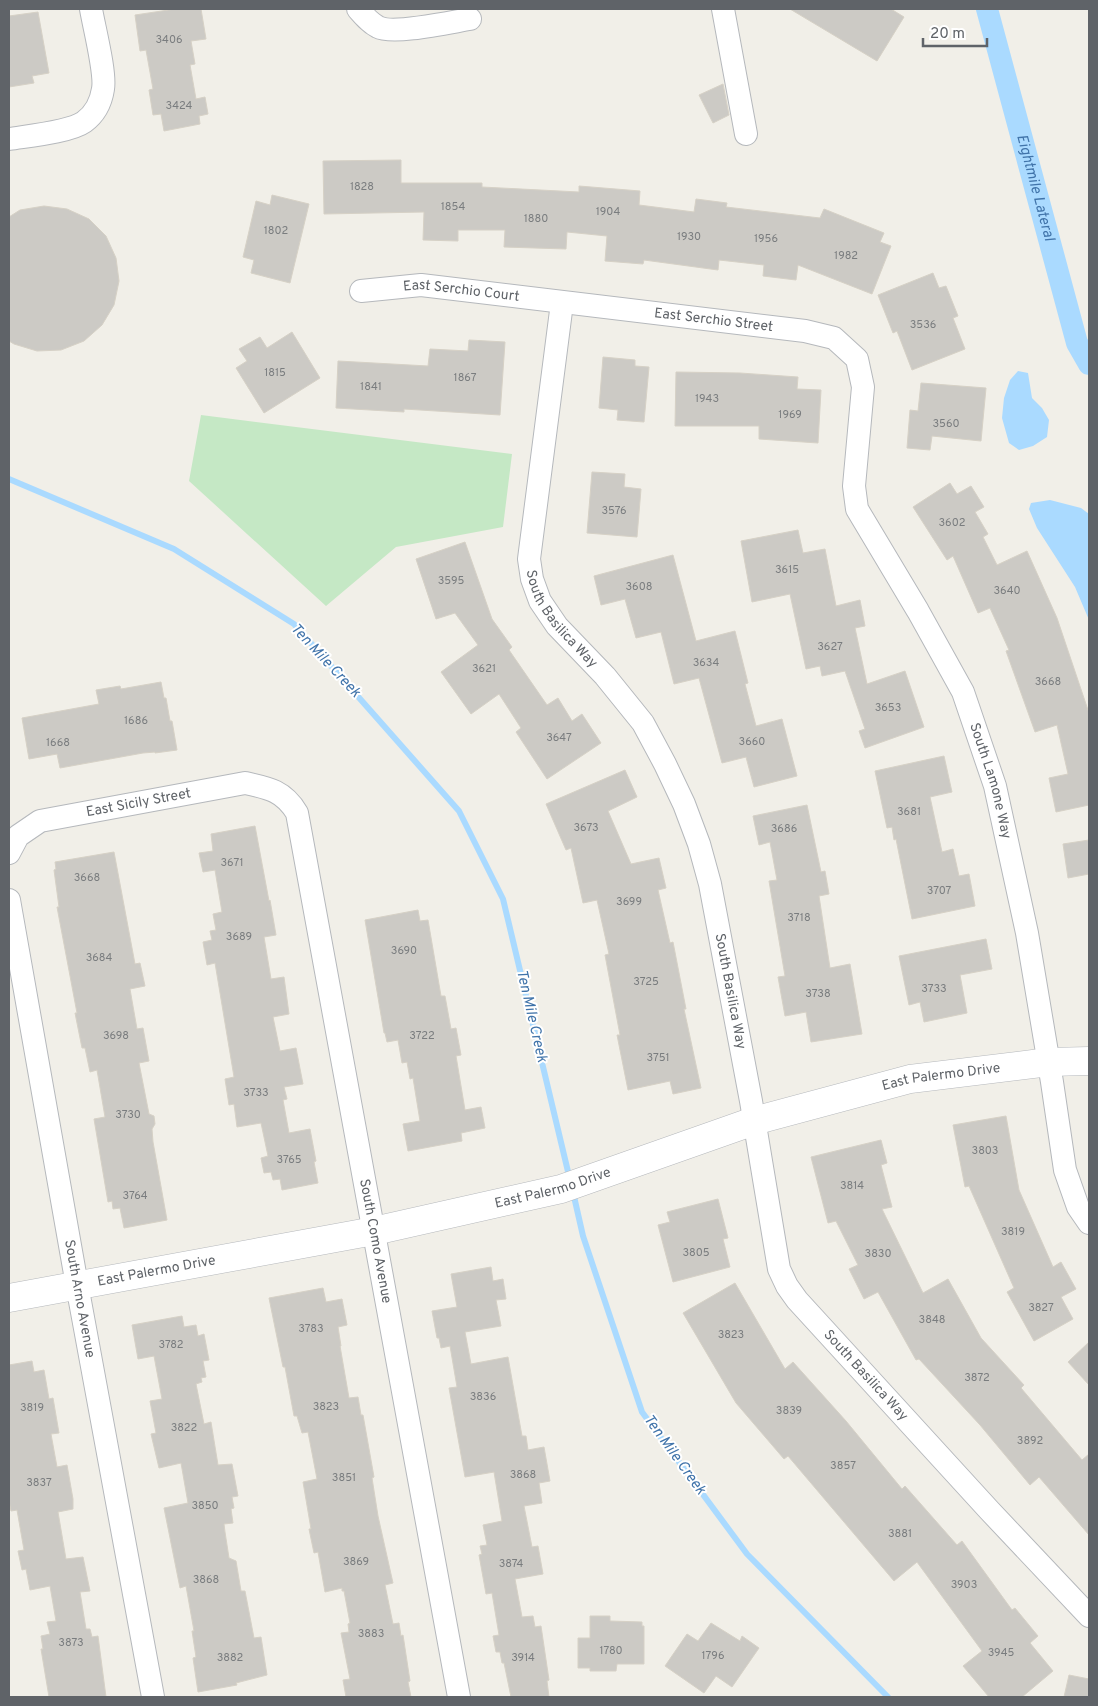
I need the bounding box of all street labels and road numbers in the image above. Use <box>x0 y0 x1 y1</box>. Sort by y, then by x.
street label: East Serchio Court <box>402 276 521 305</box>
street label: East Serchio Street <box>653 304 774 336</box>
street label: South Basilica Way <box>522 569 601 671</box>
street label: South Lamone Way <box>966 721 1015 841</box>
street label: East Sicily Street <box>85 785 192 821</box>
street label: South Basilica Way <box>711 932 750 1051</box>
street label: East Palermo Drive <box>880 1060 1001 1095</box>
street label: East Palermo Drive <box>493 1164 613 1212</box>
street label: South Como Avenue <box>356 1177 395 1305</box>
street label: South Arno Avenue <box>61 1238 99 1359</box>
street label: East Palermo Drive <box>96 1252 217 1290</box>
street label: South Basilica Way <box>820 1326 912 1424</box>

